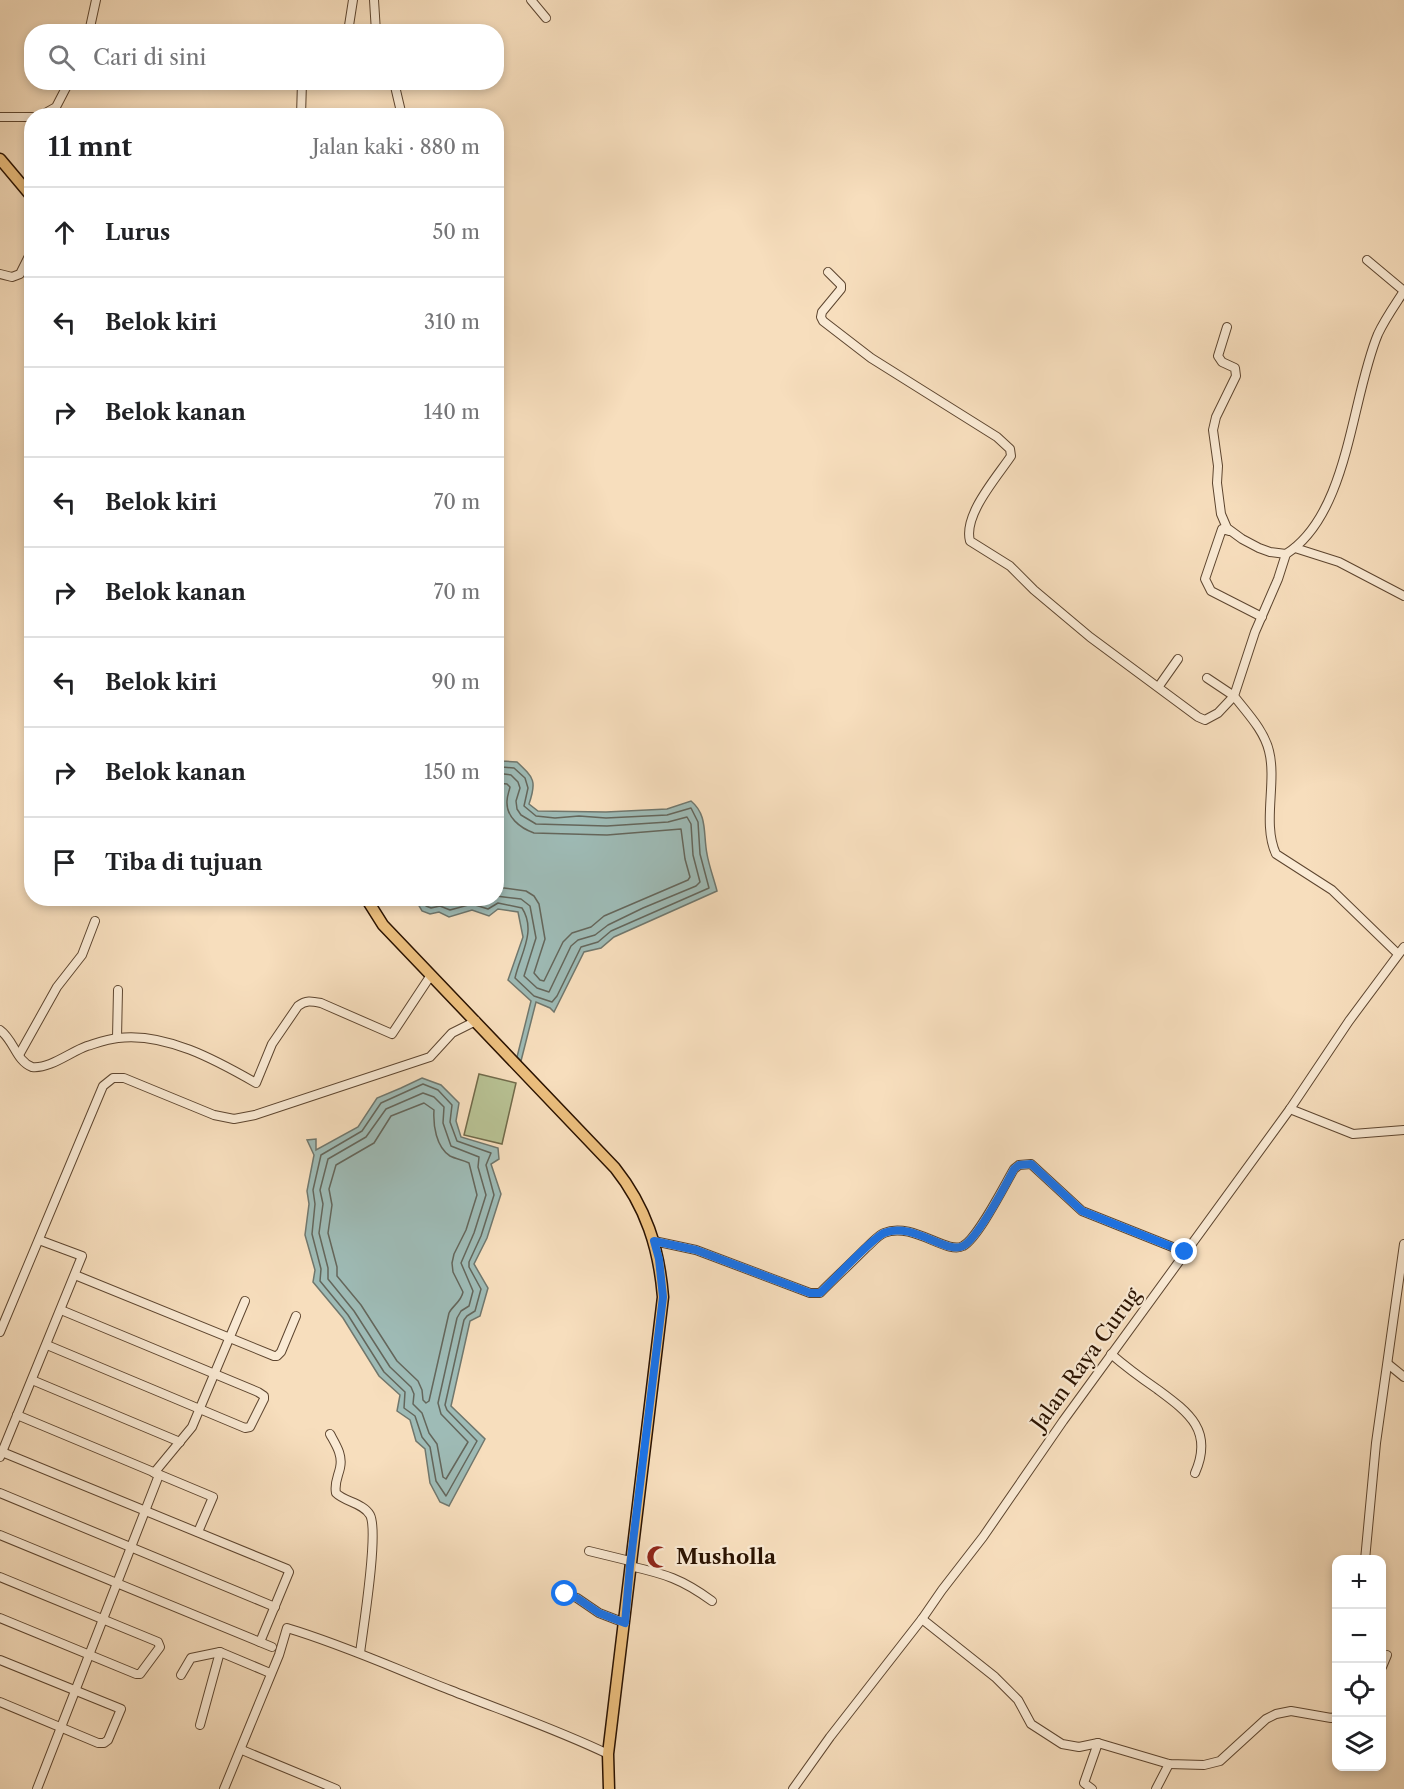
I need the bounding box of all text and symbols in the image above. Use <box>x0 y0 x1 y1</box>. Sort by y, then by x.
search box <box>24 24 504 90</box>
icon: search <box>45 41 78 74</box>
text: Cari di sini <box>93 44 206 71</box>
text: 11 mnt <box>48 131 132 163</box>
text: Jalan kaki · 880 m <box>312 135 480 159</box>
icon: ahead <box>48 216 81 249</box>
text: Lurus <box>105 219 170 246</box>
text: 50 m <box>433 220 480 244</box>
icon: left <box>48 306 81 339</box>
text: Belok kiri <box>105 309 217 336</box>
text: 310 m <box>424 310 480 334</box>
icon: right <box>48 396 81 429</box>
text: Belok kanan <box>105 399 246 426</box>
text: 140 m <box>423 400 480 424</box>
icon: left <box>48 486 81 519</box>
text: Belok kiri <box>105 489 217 516</box>
text: 70 m <box>434 490 480 514</box>
icon: right <box>48 576 81 609</box>
text: Belok kanan <box>105 579 246 606</box>
text: 70 m <box>434 580 480 604</box>
icon: left <box>48 666 81 699</box>
text: Belok kiri <box>105 669 217 696</box>
text: 90 m <box>432 670 480 694</box>
icon: right <box>48 756 81 789</box>
text: Belok kanan <box>105 759 246 786</box>
text: 150 m <box>424 760 480 784</box>
icon: arrive <box>48 846 81 879</box>
text: Tiba di tujuan <box>105 849 263 876</box>
route end <box>1171 1238 1197 1264</box>
street label: Jalan Raya Curug <box>1024 1282 1146 1437</box>
mosque icon: Musholla <box>645 1544 671 1570</box>
place label: Musholla <box>676 1544 777 1569</box>
map controls <box>1332 1555 1386 1771</box>
button: + <box>1332 1555 1386 1609</box>
route start <box>551 1580 577 1606</box>
button: − <box>1332 1609 1386 1663</box>
button: locate <box>1332 1663 1386 1717</box>
button: layers <box>1332 1717 1386 1771</box>

